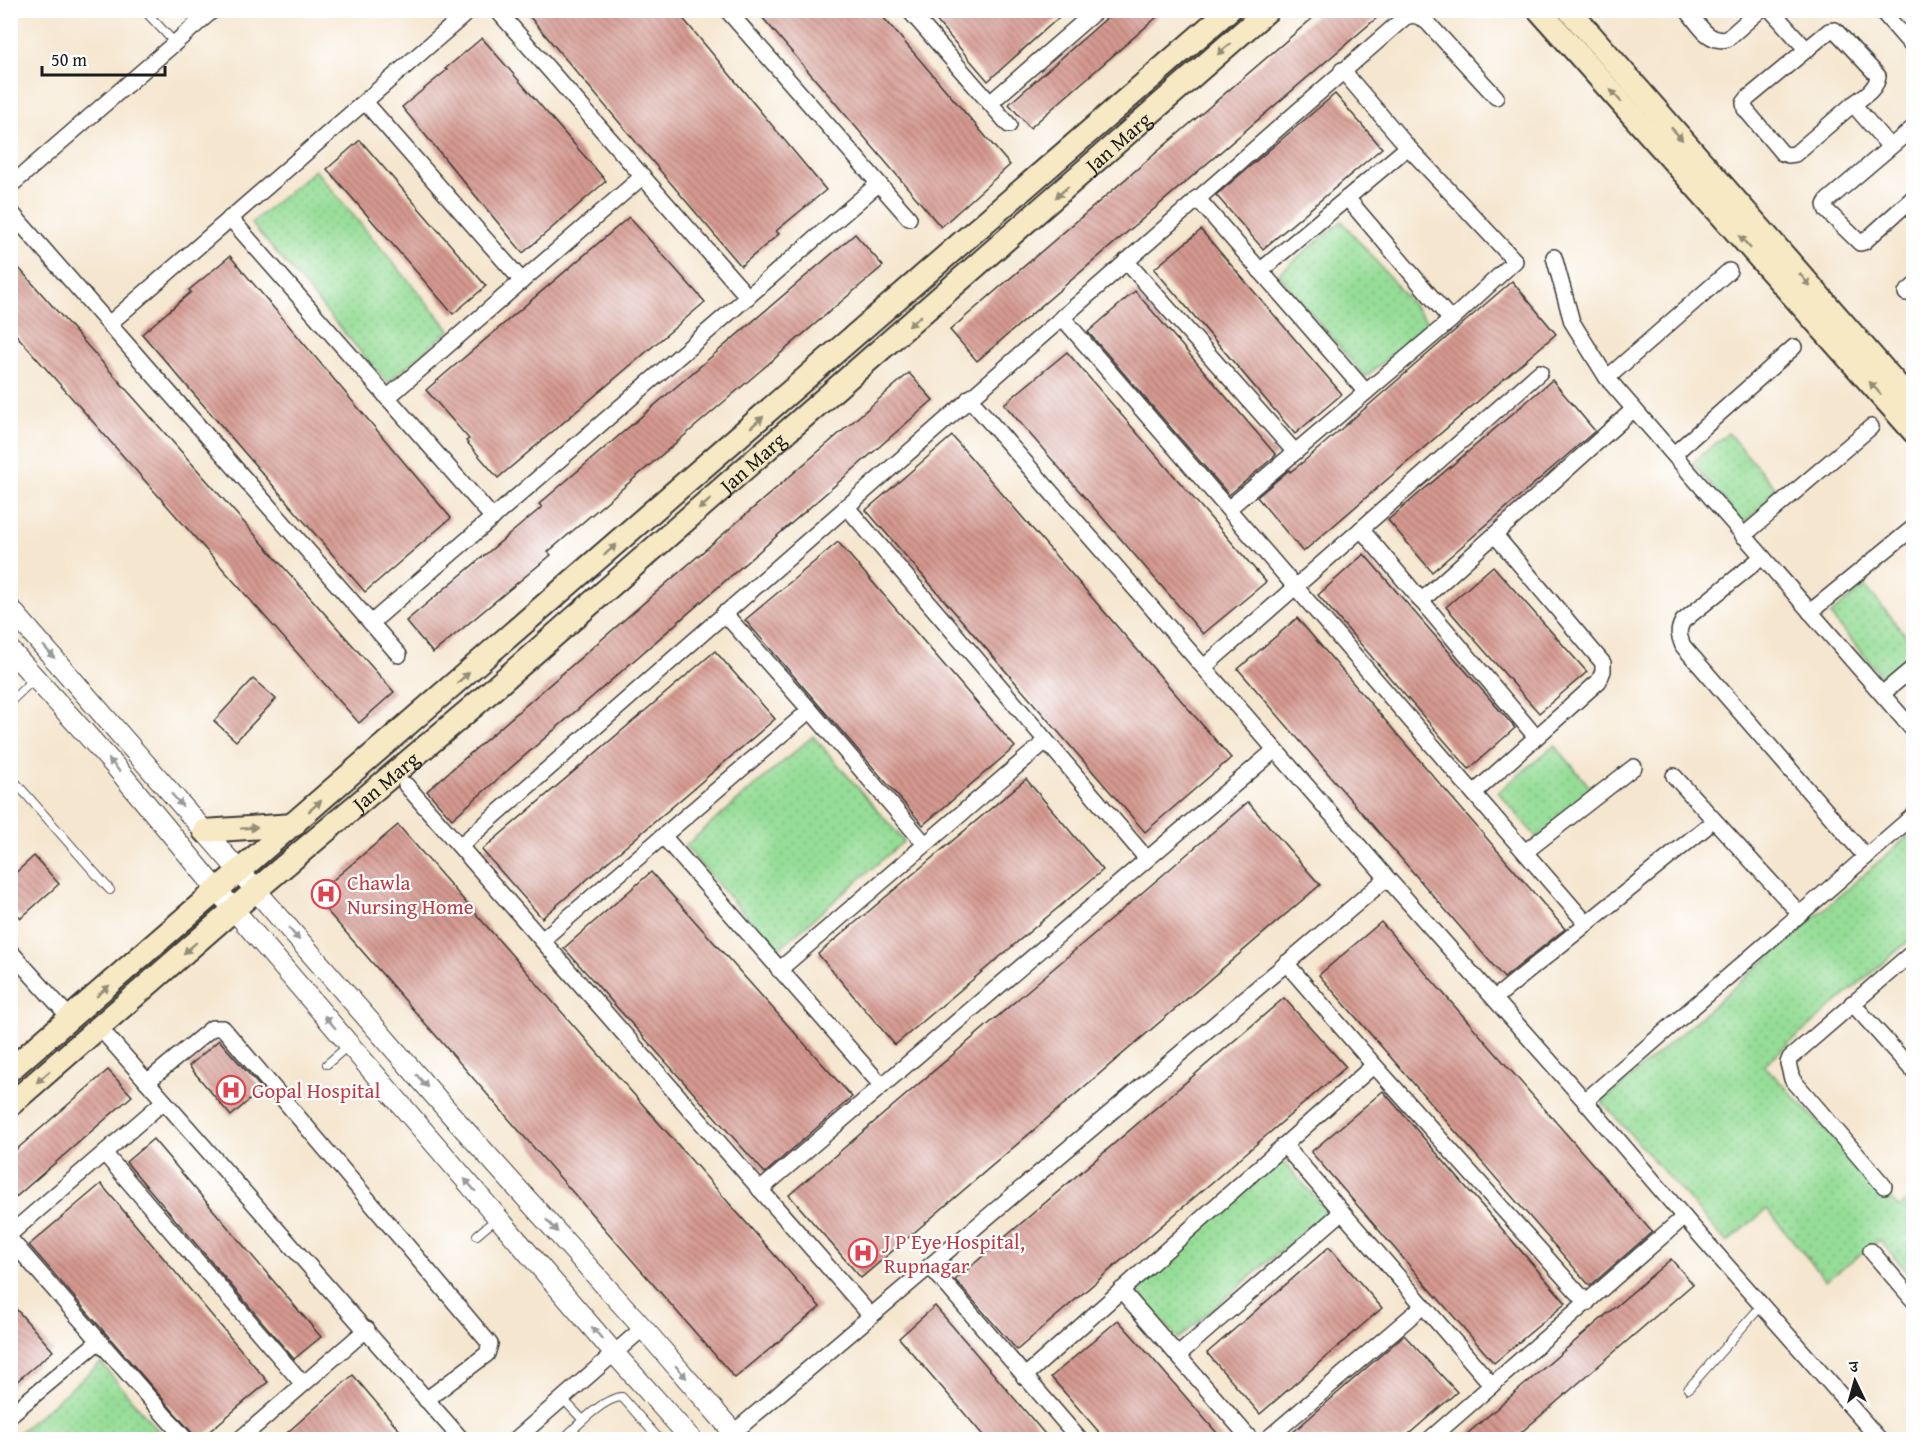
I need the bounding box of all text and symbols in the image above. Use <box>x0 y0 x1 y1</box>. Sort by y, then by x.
scale bar <box>42 39 165 77</box>
one-way arrow <box>1217 42 1232 55</box>
text: 50 m <box>51 46 87 73</box>
one-way arrow <box>1609 89 1623 104</box>
street label: Jan Marg <box>1075 104 1158 181</box>
one-way arrow <box>1670 126 1684 141</box>
one-way arrow <box>1054 185 1069 199</box>
one-way arrow <box>1739 235 1752 250</box>
one-way arrow <box>1798 272 1811 287</box>
one-way arrow <box>908 314 923 327</box>
one-way arrow <box>1869 381 1882 396</box>
one-way arrow <box>749 416 764 429</box>
street label: Jan Marg <box>710 424 793 502</box>
one-way arrow <box>698 497 713 510</box>
one-way arrow <box>602 544 617 557</box>
one-way arrow <box>42 645 56 660</box>
one-way arrow <box>455 671 470 685</box>
street label: Jan Marg <box>343 743 426 820</box>
one-way arrow <box>108 758 121 773</box>
one-way arrow <box>170 792 183 807</box>
one-way arrow <box>307 800 322 813</box>
one-way arrow <box>239 823 258 833</box>
place label: Chawla Nursing Home <box>347 867 474 922</box>
hospital icon: Chawla Nursing Home <box>310 878 342 910</box>
one-way arrow <box>287 926 300 941</box>
one-way arrow <box>183 941 198 954</box>
one-way arrow <box>95 985 111 998</box>
one-way arrow <box>323 1014 336 1029</box>
one-way arrow <box>35 1070 51 1083</box>
one-way arrow <box>415 1073 428 1088</box>
hospital icon: Gopal Hospital <box>215 1074 247 1106</box>
place label: Gopal Hospital <box>252 1075 380 1106</box>
one-way arrow <box>464 1178 477 1193</box>
one-way arrow <box>545 1219 559 1234</box>
place label: J P Eye Hospital, Rupnagar <box>881 1226 1025 1281</box>
hospital icon: J P Eye Hospital, Rupnagar <box>847 1237 879 1269</box>
one-way arrow <box>591 1326 604 1341</box>
north arrow <box>1825 1351 1885 1411</box>
text: उ <box>1848 1354 1861 1378</box>
one-way arrow <box>674 1364 687 1379</box>

